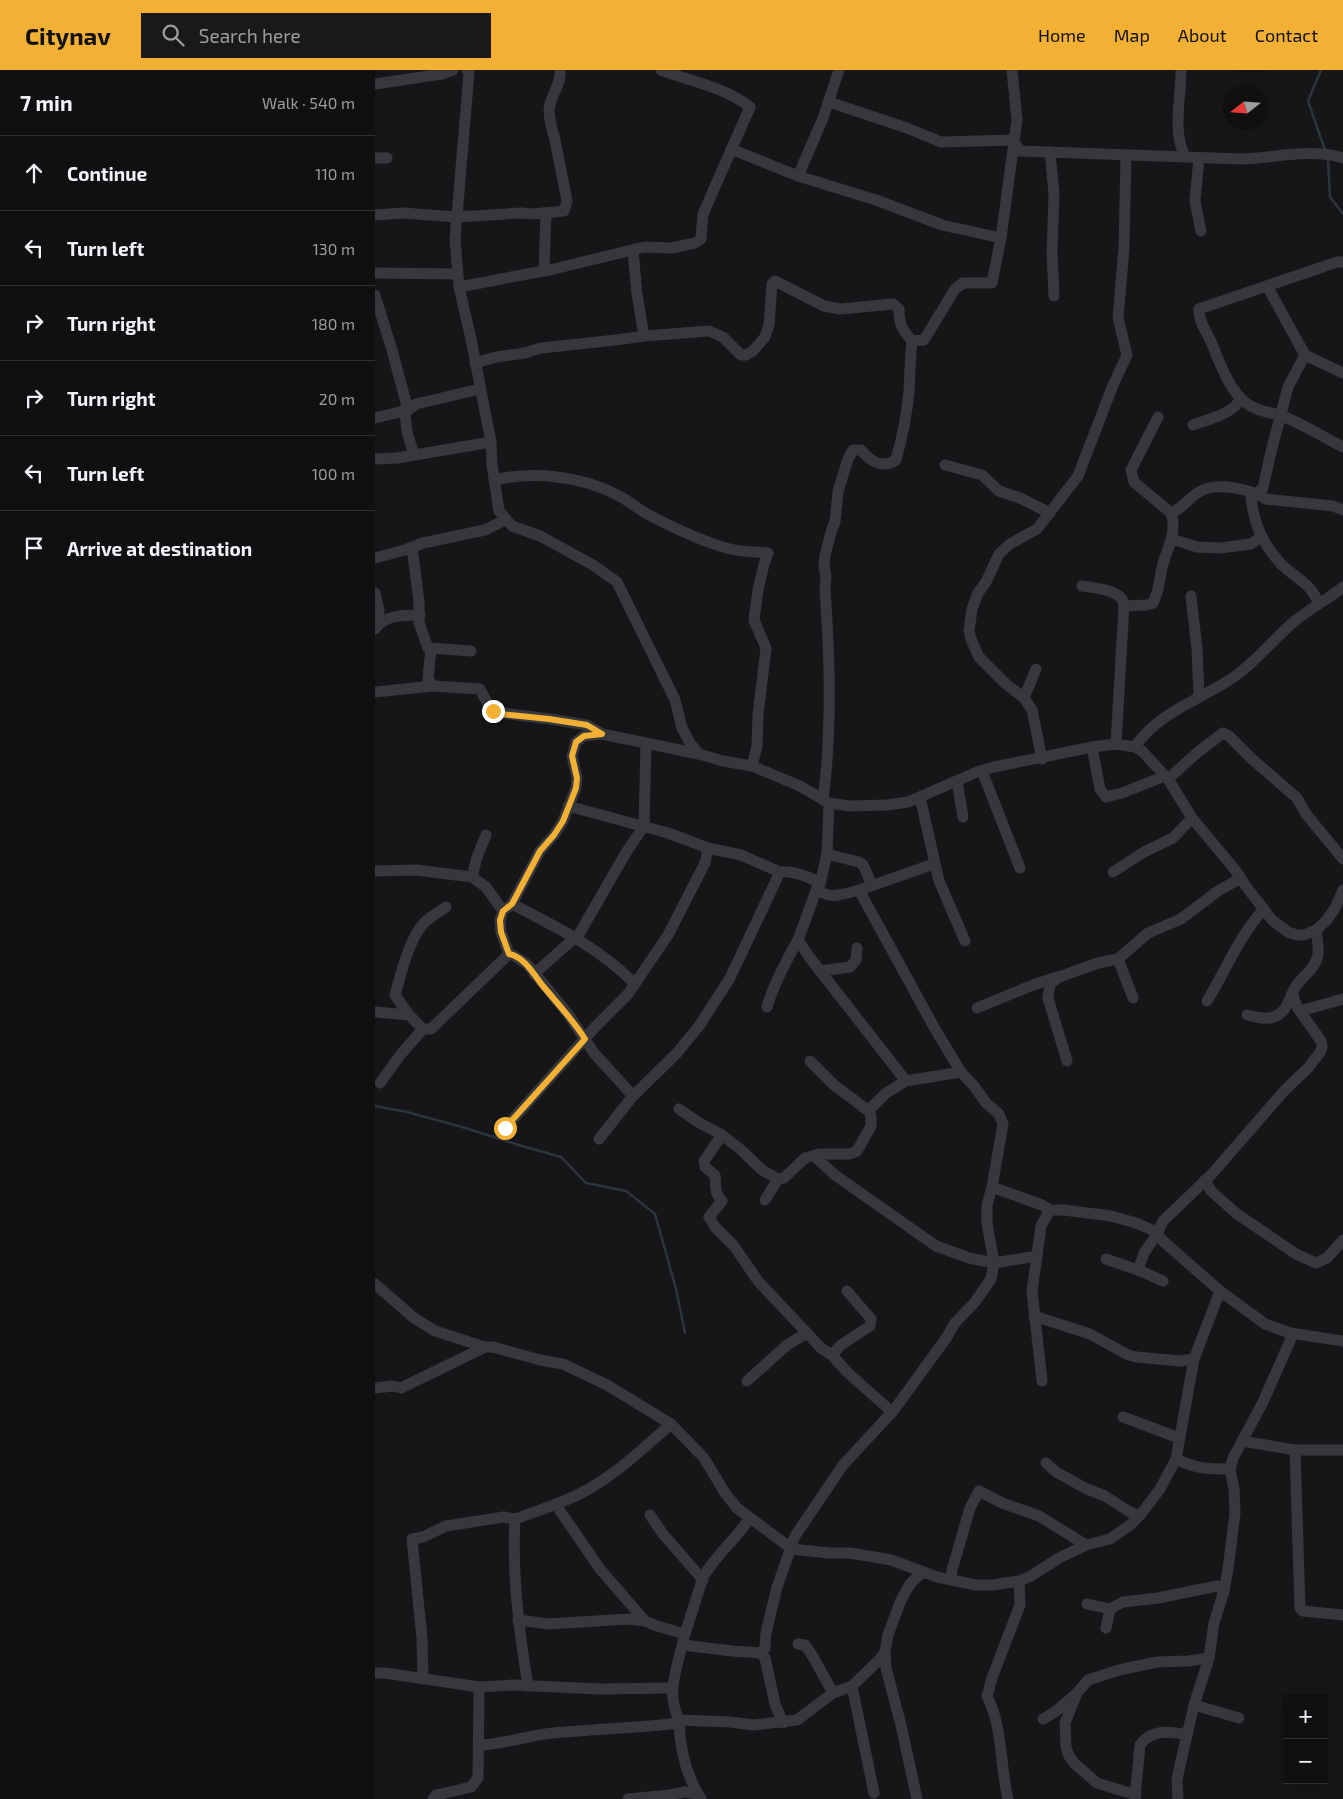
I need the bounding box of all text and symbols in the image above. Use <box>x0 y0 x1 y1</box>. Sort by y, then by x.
search box <box>141 13 491 58</box>
text: Citynav <box>25 21 111 50</box>
icon: search <box>159 21 187 49</box>
text: Search here <box>199 24 301 47</box>
text: Home <box>1038 24 1086 46</box>
text: Map <box>1114 24 1150 46</box>
text: About <box>1178 24 1227 46</box>
text: Contact <box>1255 24 1318 46</box>
north arrow <box>1223 85 1268 130</box>
text: 7 min <box>20 90 73 115</box>
text: Walk · 540 m <box>262 93 355 112</box>
icon: ahead <box>20 159 48 187</box>
text: Continue <box>67 162 147 185</box>
text: 110 m <box>315 164 355 183</box>
icon: left <box>20 234 48 262</box>
text: Turn left <box>67 237 144 260</box>
text: 130 m <box>313 239 355 258</box>
icon: right <box>20 309 48 337</box>
text: Turn right <box>67 312 155 335</box>
text: 180 m <box>312 314 355 333</box>
icon: right <box>20 384 48 412</box>
text: Turn right <box>67 387 155 410</box>
text: 20 m <box>319 389 355 408</box>
icon: left <box>20 459 48 487</box>
text: Turn left <box>67 462 144 485</box>
text: 100 m <box>312 464 355 483</box>
icon: arrive <box>20 534 48 562</box>
text: Arrive at destination <box>67 537 252 560</box>
route end <box>482 700 505 723</box>
route start <box>494 1117 517 1140</box>
map controls <box>1283 1694 1328 1784</box>
button: + <box>1283 1694 1328 1739</box>
button: − <box>1283 1739 1328 1784</box>

